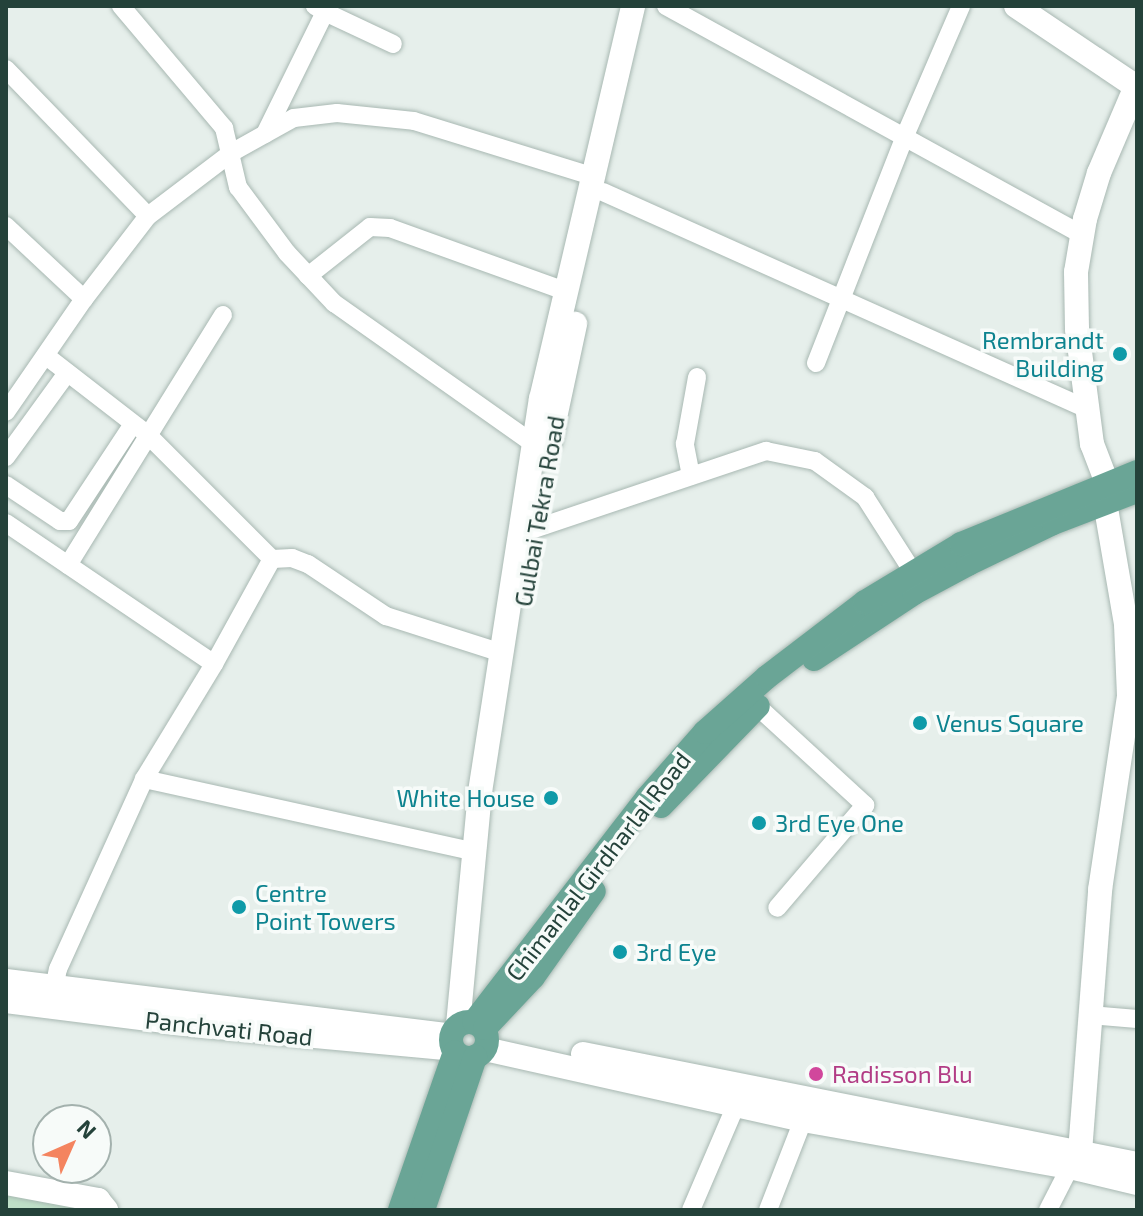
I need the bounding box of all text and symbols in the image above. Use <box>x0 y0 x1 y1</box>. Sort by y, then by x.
place label: Rembrandt Building <box>982 326 1104 382</box>
marker: Rembrandt Building <box>1111 345 1129 363</box>
street label: Gulbai Tekra Road <box>508 413 570 609</box>
place label: Venus Square <box>936 709 1084 737</box>
marker: Venus Square <box>911 714 929 732</box>
street label: Chimanlal Girdharlal Road <box>499 745 697 987</box>
place label: White House <box>397 784 535 812</box>
marker: White House <box>542 789 560 807</box>
place label: 3rd Eye One <box>775 809 904 837</box>
marker: 3rd Eye One <box>750 814 768 832</box>
place label: Centre Point Towers <box>255 879 396 935</box>
marker: Centre Point Towers <box>230 898 248 916</box>
place label: 3rd Eye <box>636 938 717 966</box>
marker: 3rd Eye <box>611 943 629 961</box>
street label: Panchvati Road <box>144 1005 314 1051</box>
place label: Radisson Blu <box>832 1060 973 1088</box>
marker: Radisson Blu <box>807 1065 825 1083</box>
north arrow <box>32 1104 112 1184</box>
text: N <box>73 1114 102 1143</box>

